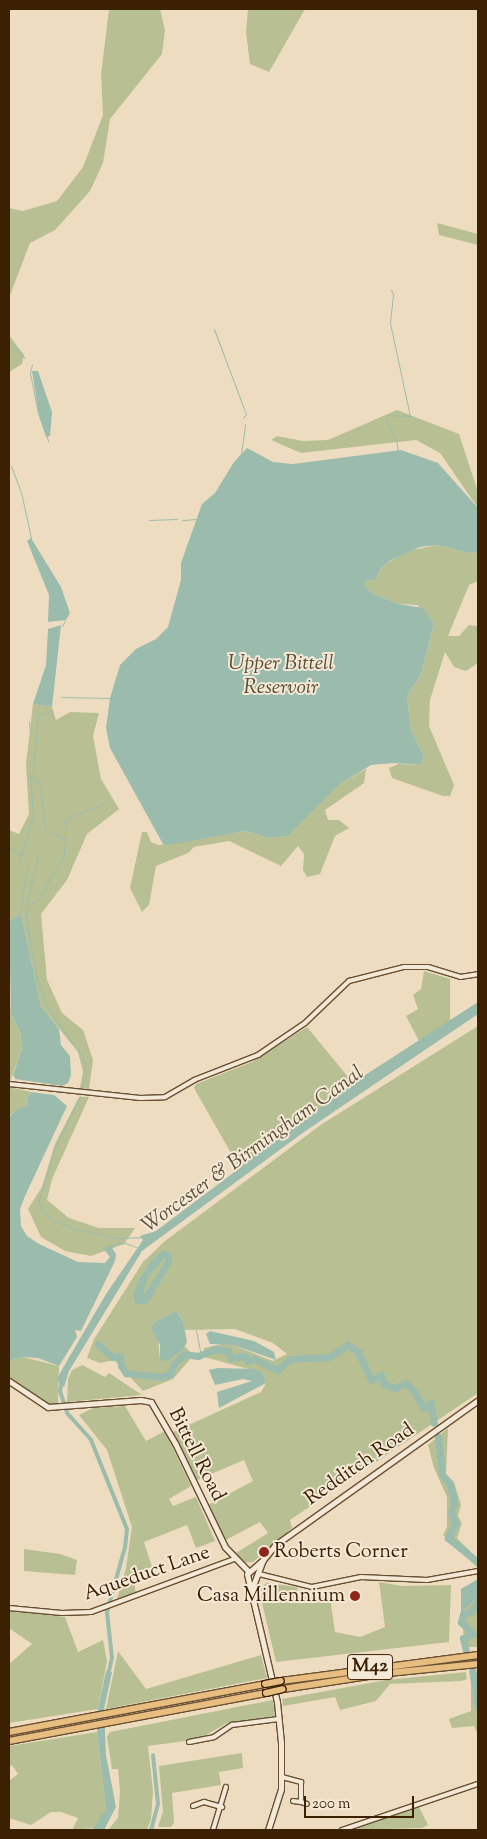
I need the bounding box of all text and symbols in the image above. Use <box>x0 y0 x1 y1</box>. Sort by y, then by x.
water label: Upper Bittell Reservoir <box>228 651 334 701</box>
water label: Worcester & Birmingham Canal <box>137 1061 369 1239</box>
street label: Bittell Road <box>162 1404 230 1506</box>
street label: Redditch Road <box>301 1419 419 1511</box>
place label: Roberts Corner <box>274 1540 408 1564</box>
street label: Aqueduct Lane <box>81 1541 213 1607</box>
marker: Roberts Corner <box>258 1546 270 1558</box>
place label: Casa Millennium <box>197 1584 345 1608</box>
marker: Casa Millennium <box>349 1590 361 1602</box>
road number: M42 <box>346 1650 394 1684</box>
scale bar <box>307 1786 417 1818</box>
text: 200 m <box>312 1794 351 1815</box>

